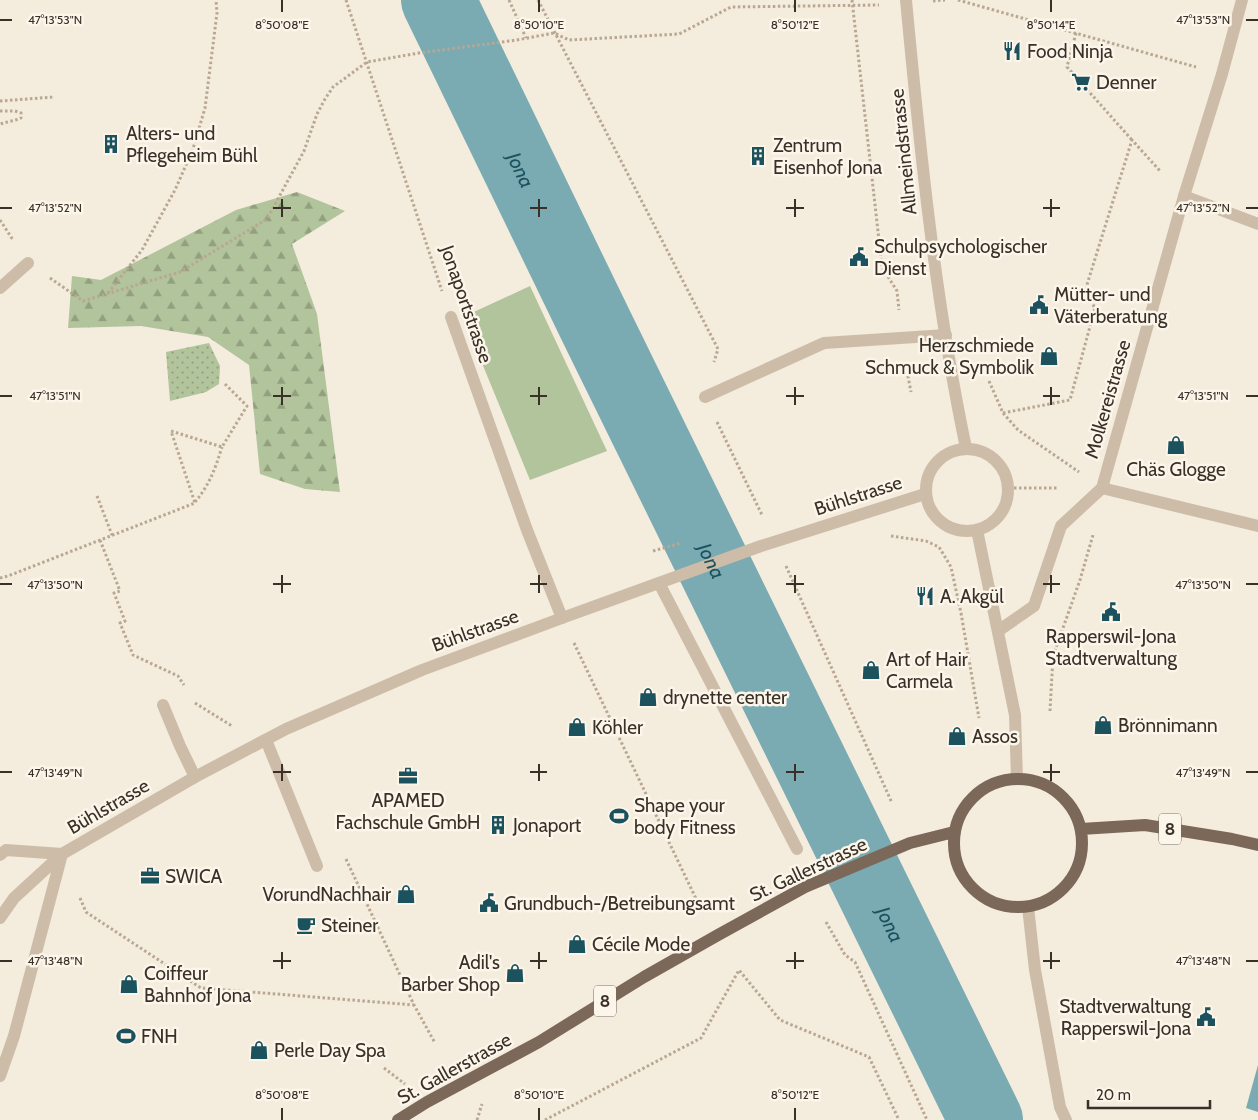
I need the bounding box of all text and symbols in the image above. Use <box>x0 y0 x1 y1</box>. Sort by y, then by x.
text: 47°13'53"N <box>28 12 82 27</box>
text: 47°13'53"N <box>1176 12 1230 27</box>
text: 8°50'08"E <box>255 17 309 32</box>
text: 8°50'10"E <box>514 17 565 32</box>
text: 8°50'12"E <box>771 17 820 32</box>
text: 8°50'14"E <box>1027 17 1076 32</box>
restaurant icon: Food Ninja <box>1001 40 1023 62</box>
place label: Food Ninja <box>1027 40 1113 63</box>
supermarket icon: Denner <box>1070 71 1092 93</box>
place label: Denner <box>1096 71 1156 94</box>
street label: Allmeindstrasse <box>885 87 922 216</box>
place label: Alters- und Pflegeheim Bühl <box>126 122 258 167</box>
building icon: Alters- und Pflegeheim Bühl <box>100 133 122 155</box>
place label: Zentrum Eisenhof Jona <box>773 134 882 179</box>
building icon: Zentrum Eisenhof Jona <box>747 145 769 167</box>
water label: Jona <box>501 147 539 192</box>
text: 47°13'52"N <box>28 200 82 215</box>
text: 47°13'52"N <box>1176 200 1230 215</box>
place label: Schulpsychologischer Dienst <box>874 235 1047 280</box>
street label: Jonaportstrasse <box>435 241 497 366</box>
public building icon: Schulpsychologischer Dienst <box>848 246 870 268</box>
place label: Mütter- und Väterberatung <box>1054 283 1168 328</box>
public building icon: Mütter- und Väterberatung <box>1028 294 1050 316</box>
place label: Herzschmiede Schmuck & Symbolik <box>865 334 1034 379</box>
street label: Molkereistrasse <box>1080 337 1135 461</box>
shop icon: Herzschmiede Schmuck & Symbolik <box>1038 345 1060 367</box>
text: 47°13'51"N <box>29 388 81 403</box>
text: 47°13'51"N <box>1177 388 1229 403</box>
shop icon: Chäs Glogge <box>1165 434 1187 456</box>
place label: Chäs Glogge <box>1126 458 1226 481</box>
street label: Bühlstrasse <box>811 470 905 520</box>
water label: Jona <box>692 537 730 583</box>
text: 47°13'50"N <box>27 577 83 592</box>
text: 47°13'50"N <box>1175 577 1231 592</box>
restaurant icon: A. Akgül <box>914 585 936 607</box>
place label: A. Akgül <box>940 585 1004 608</box>
public building icon: Rapperswil-Jona Stadtverwaltung <box>1100 601 1122 623</box>
street label: Bühlstrasse <box>429 604 522 657</box>
place label: Rapperswil-Jona Stadtverwaltung <box>1045 625 1177 670</box>
place label: Art of Hair Carmela <box>886 648 968 693</box>
shop icon: Art of Hair Carmela <box>860 659 882 681</box>
shop icon: drynette center <box>637 686 659 708</box>
place label: drynette center <box>663 686 787 709</box>
shop icon: Brönnimann <box>1092 714 1114 736</box>
place label: Brönnimann <box>1118 714 1218 737</box>
shop icon: Köhler <box>566 716 588 738</box>
place label: Köhler <box>592 716 643 739</box>
shop icon: Assos <box>946 725 968 747</box>
place label: Assos <box>972 725 1018 748</box>
text: 47°13'49"N <box>28 765 82 780</box>
office icon: APAMED Fachschule GmbH <box>397 765 419 787</box>
text: 47°13'49"N <box>1176 765 1230 780</box>
street label: Bühlstrasse <box>63 774 154 839</box>
place label: APAMED Fachschule GmbH <box>336 789 480 834</box>
place label: Shape your body Fitness <box>634 794 736 839</box>
sports icon: Shape your body Fitness <box>608 805 630 827</box>
building icon: Jonaport <box>487 814 509 836</box>
place label: Jonaport <box>512 814 582 837</box>
road number: 8 <box>1159 814 1181 844</box>
street label: St. Gallerstrasse <box>746 832 871 907</box>
office icon: SWICA <box>139 865 161 887</box>
place label: SWICA <box>165 865 223 888</box>
place label: VorundNachhair <box>263 883 391 906</box>
shop icon: VorundNachhair <box>395 883 417 905</box>
public building icon: Grundbuch-/Betreibungsamt <box>478 892 500 914</box>
place label: Grundbuch-/Betreibungsamt <box>504 892 735 915</box>
water label: Jona <box>870 901 909 946</box>
cafe icon: Steiner <box>295 914 317 936</box>
place label: Steiner <box>321 914 378 937</box>
shop icon: Cécile Mode <box>566 933 588 955</box>
place label: Cécile Mode <box>592 933 690 956</box>
place label: Adil's Barber Shop <box>401 951 500 996</box>
text: 47°13'48"N <box>27 953 83 968</box>
text: 47°13'48"N <box>1175 953 1231 968</box>
place label: Coiffeur Bahnhof Jona <box>144 962 251 1007</box>
shop icon: Adil's Barber Shop <box>504 962 526 984</box>
shop icon: Coiffeur Bahnhof Jona <box>118 973 140 995</box>
road number: 8 <box>594 986 616 1016</box>
place label: Stadtverwaltung Rapperswil-Jona <box>1059 995 1192 1040</box>
public building icon: Stadtverwaltung Rapperswil-Jona <box>1195 1006 1217 1028</box>
sports icon: FNH <box>115 1025 137 1047</box>
place label: FNH <box>141 1025 178 1048</box>
street label: St. Gallerstrasse <box>393 1028 515 1109</box>
shop icon: Perle Day Spa <box>248 1039 270 1061</box>
place label: Perle Day Spa <box>274 1039 386 1062</box>
scale bar <box>1088 1078 1210 1110</box>
text: 20 m <box>1096 1086 1131 1104</box>
text: 8°50'08"E <box>255 1087 309 1102</box>
text: 8°50'10"E <box>514 1087 565 1102</box>
text: 8°50'12"E <box>771 1087 820 1102</box>

